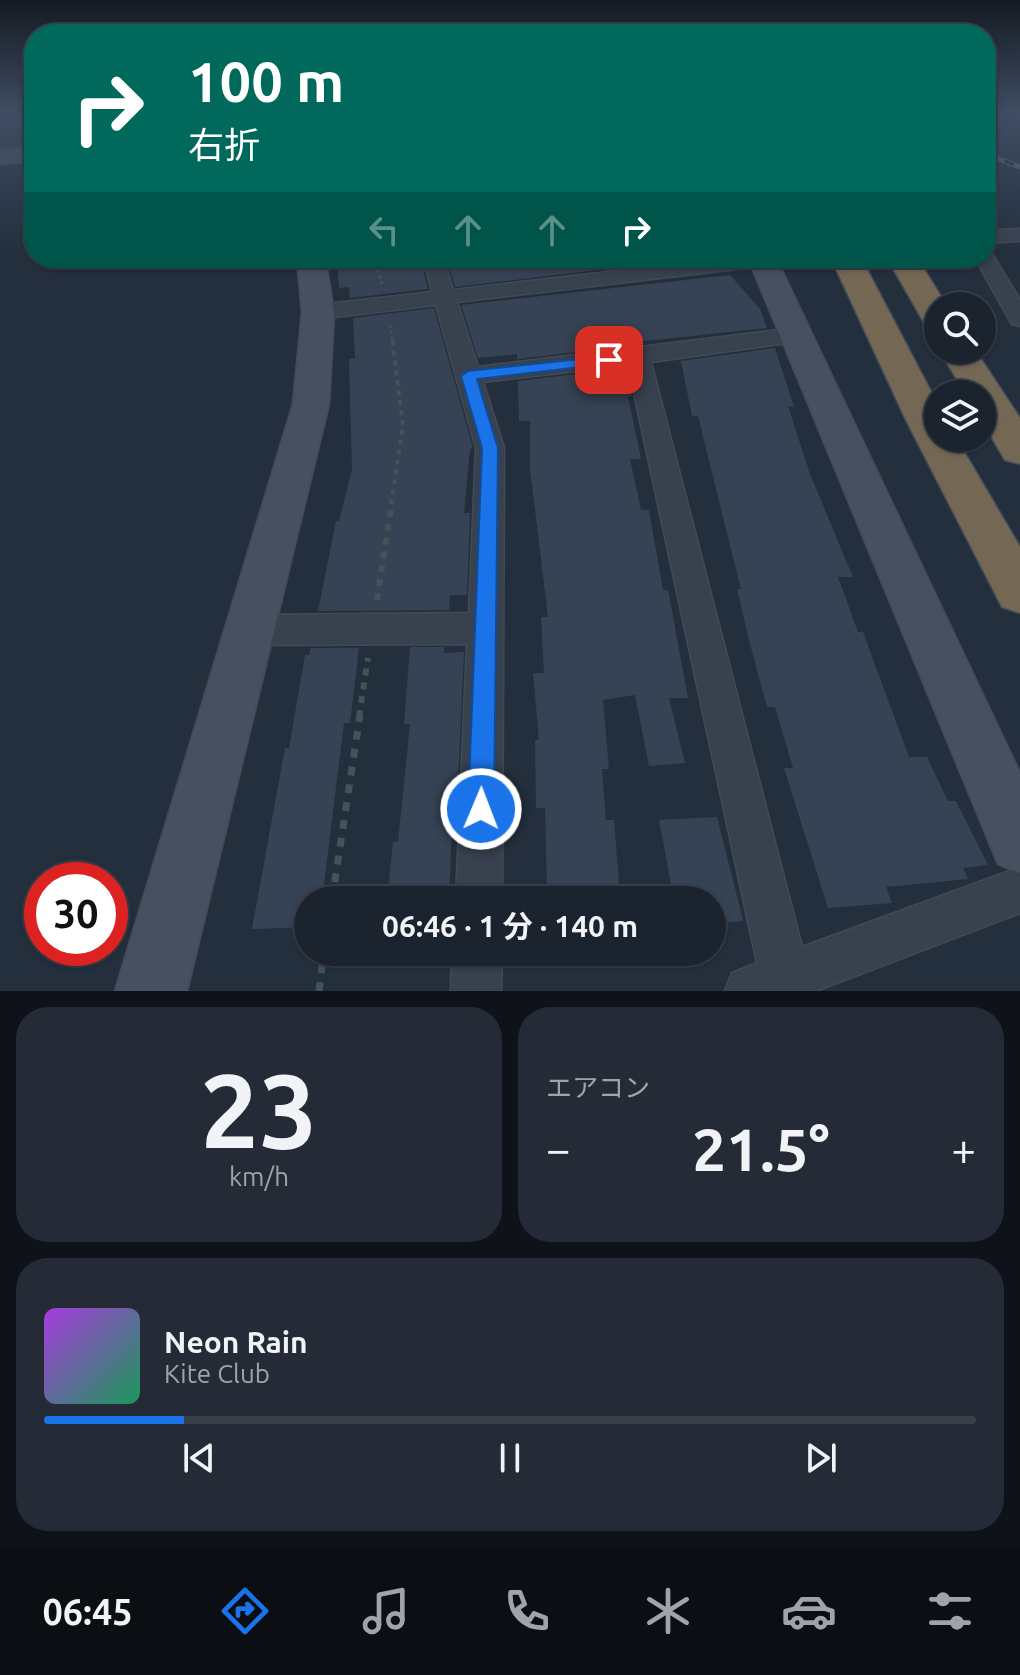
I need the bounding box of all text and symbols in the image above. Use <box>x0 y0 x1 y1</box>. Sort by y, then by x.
text: 100 m <box>188 50 344 113</box>
icon: right <box>56 56 160 160</box>
text: 右折 <box>188 124 260 165</box>
icon: left <box>362 208 406 252</box>
icon: ahead <box>446 208 490 252</box>
icon: ahead <box>530 208 574 252</box>
icon: right <box>614 208 658 252</box>
map controls <box>924 292 996 452</box>
button: search <box>924 292 996 364</box>
pin <box>575 326 643 394</box>
icon: arrive <box>587 338 631 382</box>
button: layers <box>924 380 996 452</box>
position arrow <box>439 767 523 851</box>
speed limit sign: 30 <box>24 862 128 966</box>
text: 06:46 · 1 分 · 140 m <box>382 909 638 943</box>
text: 23 <box>200 1051 318 1168</box>
text: エアコン <box>546 1073 650 1102</box>
text: 21.5° <box>692 1115 830 1182</box>
text: − <box>546 1124 571 1173</box>
text: + <box>951 1124 976 1173</box>
text: km/h <box>229 1162 289 1191</box>
text: Neon Rain <box>164 1325 308 1359</box>
text: Kite Club <box>164 1359 270 1388</box>
icon: previous <box>177 1436 221 1480</box>
icon: pause <box>488 1436 532 1480</box>
icon: next <box>799 1436 843 1480</box>
icon: directions <box>217 1583 273 1639</box>
icon: music <box>358 1583 414 1639</box>
icon: phone <box>499 1583 555 1639</box>
icon: climate <box>640 1583 696 1639</box>
icon: car <box>781 1583 837 1639</box>
icon: filters <box>922 1583 978 1639</box>
text: 06:45 <box>42 1591 133 1632</box>

